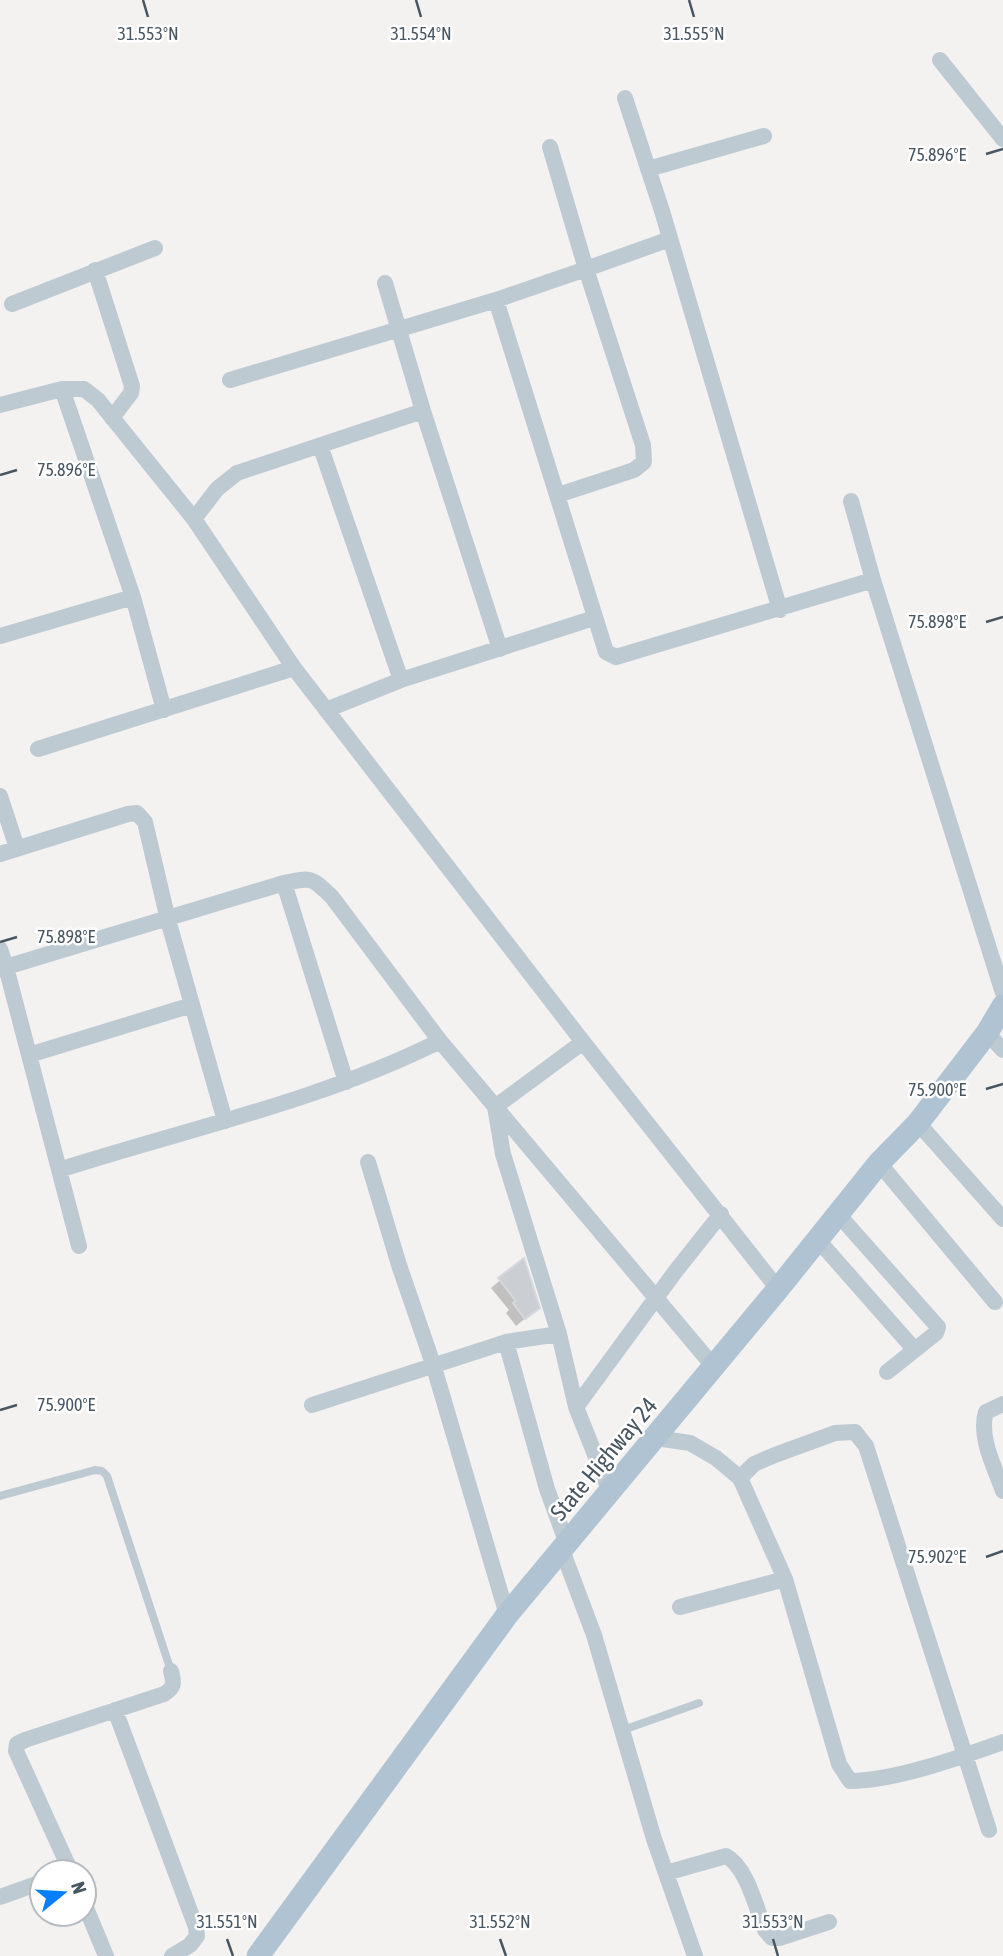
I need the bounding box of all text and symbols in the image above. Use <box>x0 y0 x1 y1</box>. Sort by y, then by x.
text: 31.553°N <box>117 23 179 44</box>
text: 31.554°N <box>390 23 452 44</box>
text: 31.555°N <box>663 23 725 44</box>
text: 75.896°E <box>908 144 966 165</box>
text: 75.896°E <box>37 459 95 480</box>
text: 75.898°E <box>908 611 966 632</box>
text: 75.898°E <box>37 926 95 947</box>
text: 75.900°E <box>908 1079 966 1100</box>
street label: State Highway 24 <box>545 1392 663 1525</box>
text: 75.900°E <box>37 1394 95 1415</box>
text: 75.902°E <box>908 1546 966 1567</box>
north arrow <box>28 1858 98 1928</box>
text: N <box>67 1879 91 1896</box>
text: 31.551°N <box>196 1911 258 1932</box>
text: 31.552°N <box>469 1911 531 1932</box>
text: 31.553°N <box>742 1911 804 1932</box>

